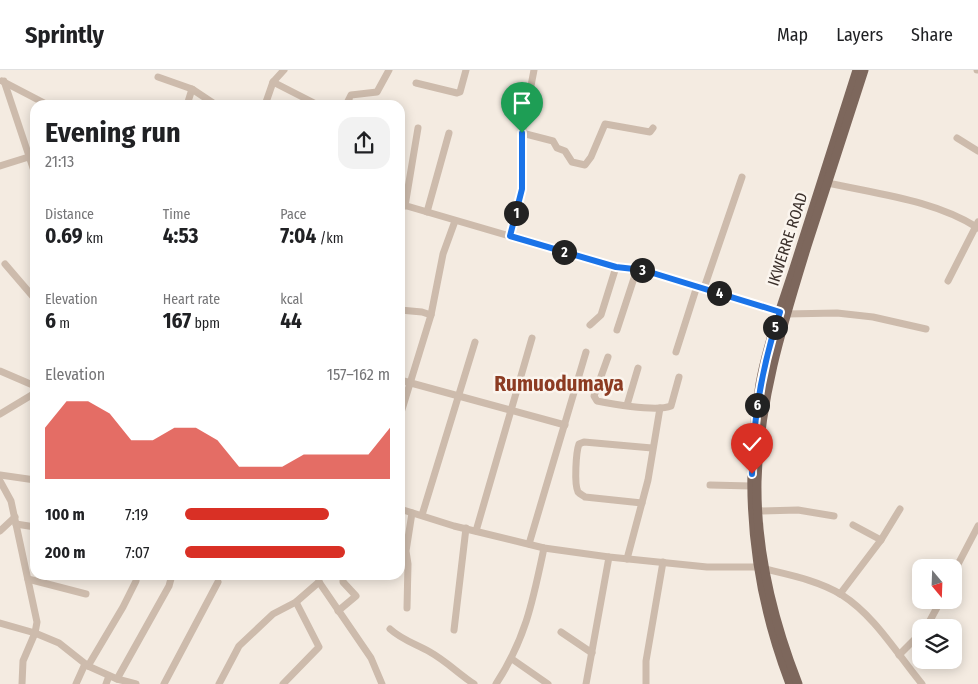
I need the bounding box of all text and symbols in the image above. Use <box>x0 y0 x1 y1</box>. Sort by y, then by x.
text: Sprintly <box>25 21 104 49</box>
text: Map <box>777 24 808 46</box>
text: Layers <box>836 24 883 46</box>
text: Share <box>911 24 953 46</box>
pin <box>501 82 543 133</box>
icon: arrive <box>508 89 536 117</box>
text: Evening run <box>45 116 181 149</box>
button: share <box>338 117 390 169</box>
text: 21:13 <box>45 152 74 171</box>
street label: IKWERRE ROAD <box>763 190 812 288</box>
pin: 1 <box>504 200 528 226</box>
text: 1 <box>514 205 519 222</box>
text: Distance <box>45 206 94 223</box>
text: Time <box>163 206 190 223</box>
text: Pace <box>280 206 306 223</box>
text: 0.69 <box>45 223 83 249</box>
text: 4:53 <box>163 223 198 249</box>
text: 7:04 <box>280 223 316 249</box>
text: km <box>83 230 103 247</box>
text: /km <box>316 230 343 247</box>
pin: 2 <box>552 240 576 264</box>
text: 2 <box>561 244 568 261</box>
pin: 3 <box>630 258 654 282</box>
text: 3 <box>639 262 646 279</box>
pin: 4 <box>706 280 732 306</box>
text: 4 <box>716 285 723 302</box>
text: Elevation <box>45 291 98 308</box>
text: Heart rate <box>163 291 220 308</box>
text: kcal <box>280 291 303 308</box>
text: 6 <box>45 308 56 334</box>
text: 167 <box>163 308 191 334</box>
text: 44 <box>280 308 302 334</box>
pin: 5 <box>762 314 788 340</box>
text: m <box>56 315 70 332</box>
text: bpm <box>191 315 220 332</box>
text: 5 <box>772 319 779 336</box>
text: Elevation <box>45 365 105 384</box>
text: 157–162 m <box>327 365 390 384</box>
district label: Rumuodumaya <box>494 371 624 397</box>
pin: 6 <box>744 392 770 418</box>
text: 6 <box>754 397 761 414</box>
pin <box>731 423 773 474</box>
icon: check <box>738 430 766 458</box>
text: 100 m <box>45 505 85 524</box>
text: 7:19 <box>125 505 148 524</box>
text: 200 m <box>45 543 85 562</box>
text: 7:07 <box>125 543 149 562</box>
north arrow <box>912 559 962 609</box>
map controls <box>912 559 962 669</box>
button: layers <box>912 619 962 669</box>

